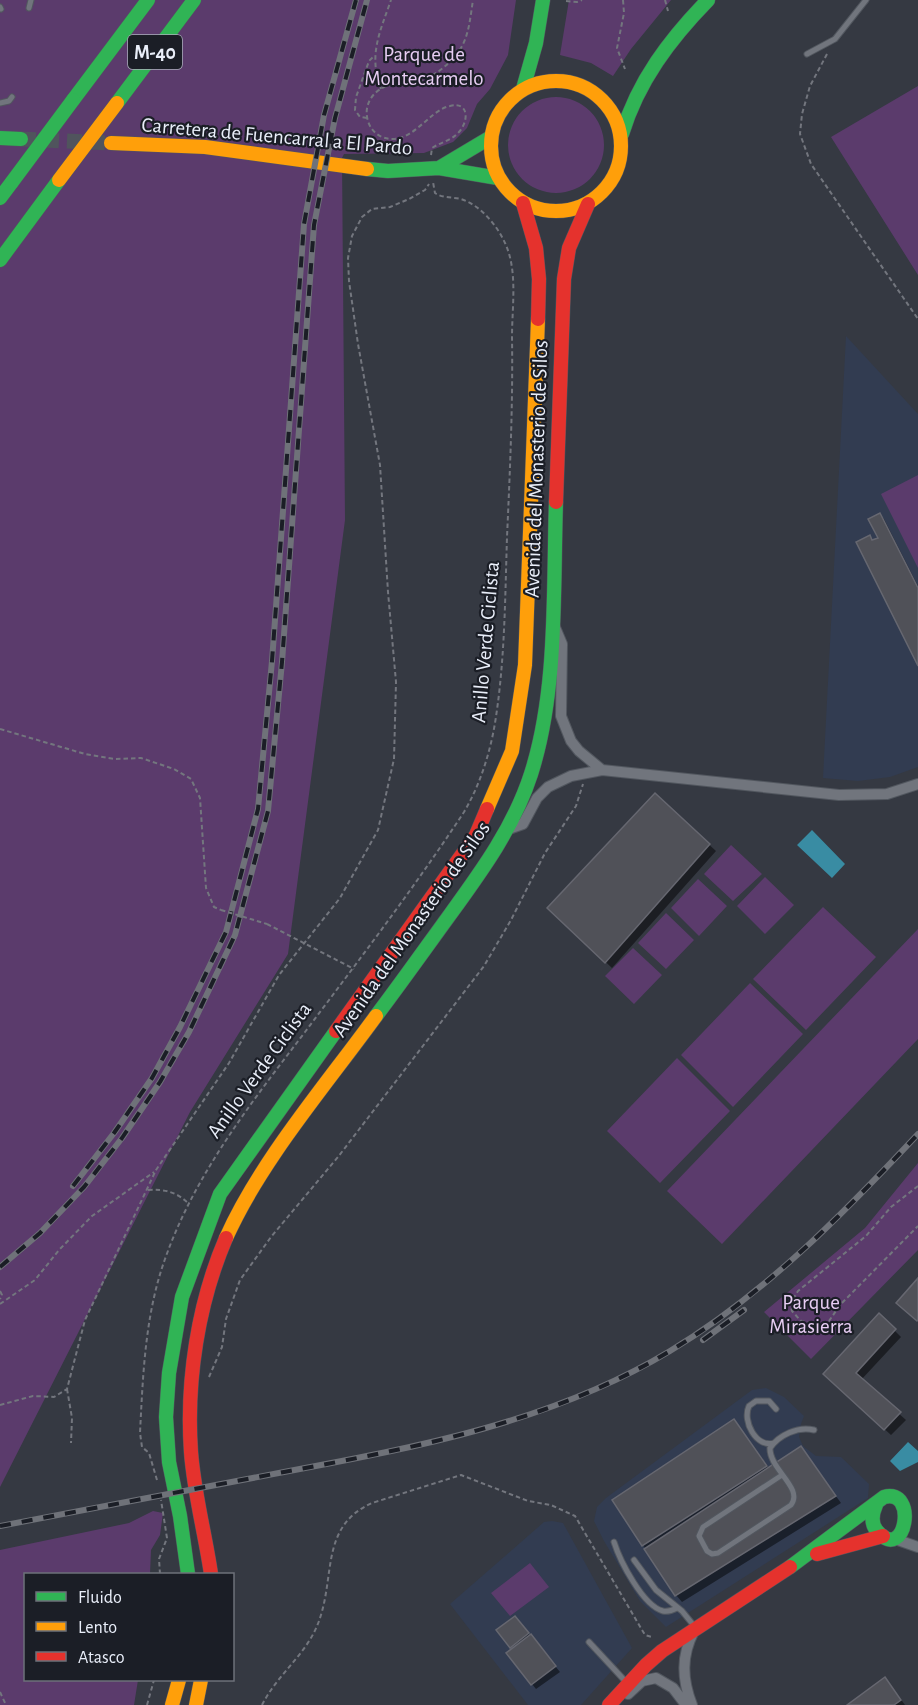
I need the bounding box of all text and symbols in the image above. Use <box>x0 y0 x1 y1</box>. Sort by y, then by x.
road number: M-40 <box>128 35 182 69</box>
park label: Parque de Montecarmelo <box>364 44 484 89</box>
street label: Carretera de Fuencarral a El Pardo <box>141 114 413 159</box>
street label: Avenida del Monasterio de Silos <box>522 340 551 598</box>
street label: Anillo Verde Ciclista <box>468 560 503 724</box>
street label: Avenida del Monasterio de Silos <box>329 818 494 1041</box>
street label: Anillo Verde Ciclista <box>203 998 316 1142</box>
park label: Parque Mirasierra <box>769 1292 853 1337</box>
legend <box>24 1573 234 1681</box>
text: Fluido <box>78 1589 122 1607</box>
text: Lento <box>78 1619 117 1637</box>
text: Atasco <box>78 1649 125 1667</box>

